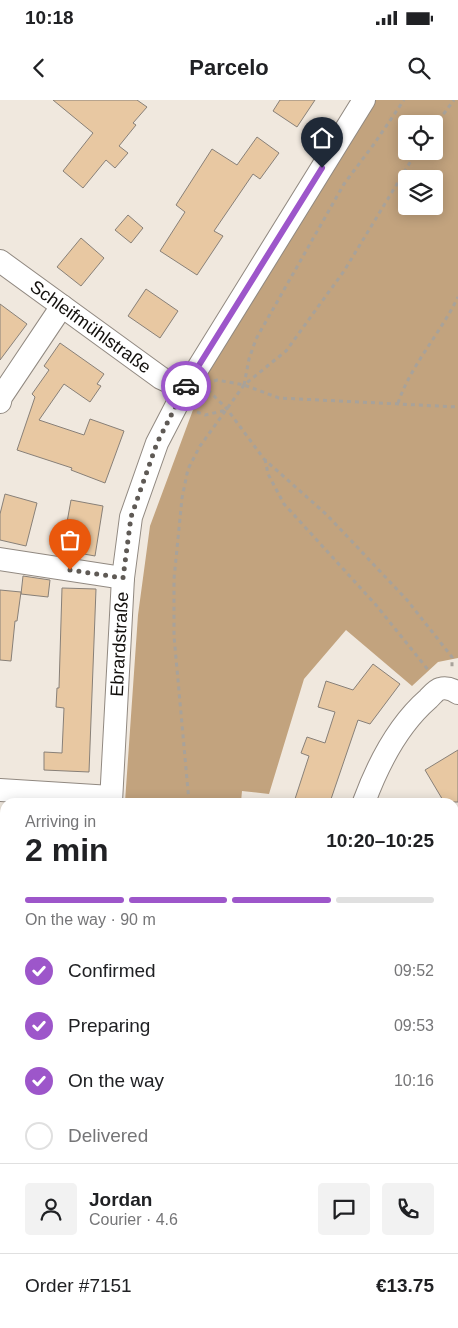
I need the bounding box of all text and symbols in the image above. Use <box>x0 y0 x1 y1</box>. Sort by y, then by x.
text: 10:18 <box>25 7 74 28</box>
icon: back <box>25 54 53 82</box>
icon: search <box>405 54 433 82</box>
text: Parcelo <box>189 55 269 80</box>
map controls <box>398 115 443 215</box>
button: locate <box>398 115 443 160</box>
pin <box>301 117 343 168</box>
icon: home <box>308 124 336 152</box>
button: layers <box>398 170 443 215</box>
street label: Schleifmühlstraße <box>26 276 155 377</box>
courier <box>161 361 211 411</box>
icon: car <box>172 372 200 400</box>
pin <box>49 519 91 570</box>
icon: bag <box>56 526 84 554</box>
street label: Ebrardstraße <box>107 591 132 697</box>
text: Arriving in <box>25 813 96 830</box>
text: 10:20–10:25 <box>326 830 434 851</box>
text: 2 min <box>25 832 109 868</box>
text: On the way · 90 m <box>25 911 156 928</box>
icon: check <box>25 957 53 985</box>
text: Confirmed <box>68 960 156 981</box>
text: 09:52 <box>394 962 434 979</box>
icon: check <box>25 1012 53 1040</box>
text: Preparing <box>68 1015 150 1036</box>
text: 09:53 <box>394 1017 434 1034</box>
icon: check <box>25 1067 53 1095</box>
text: On the way <box>68 1070 164 1091</box>
text: 10:16 <box>394 1072 434 1089</box>
text: Delivered <box>68 1125 148 1146</box>
button: person <box>25 1183 77 1235</box>
button: chat <box>318 1183 370 1235</box>
button: phone <box>382 1183 434 1235</box>
text: Jordan <box>89 1189 152 1210</box>
text: Courier · 4.6 <box>89 1211 178 1228</box>
text: Order #7151 <box>25 1275 132 1296</box>
text: €13.75 <box>376 1275 434 1296</box>

